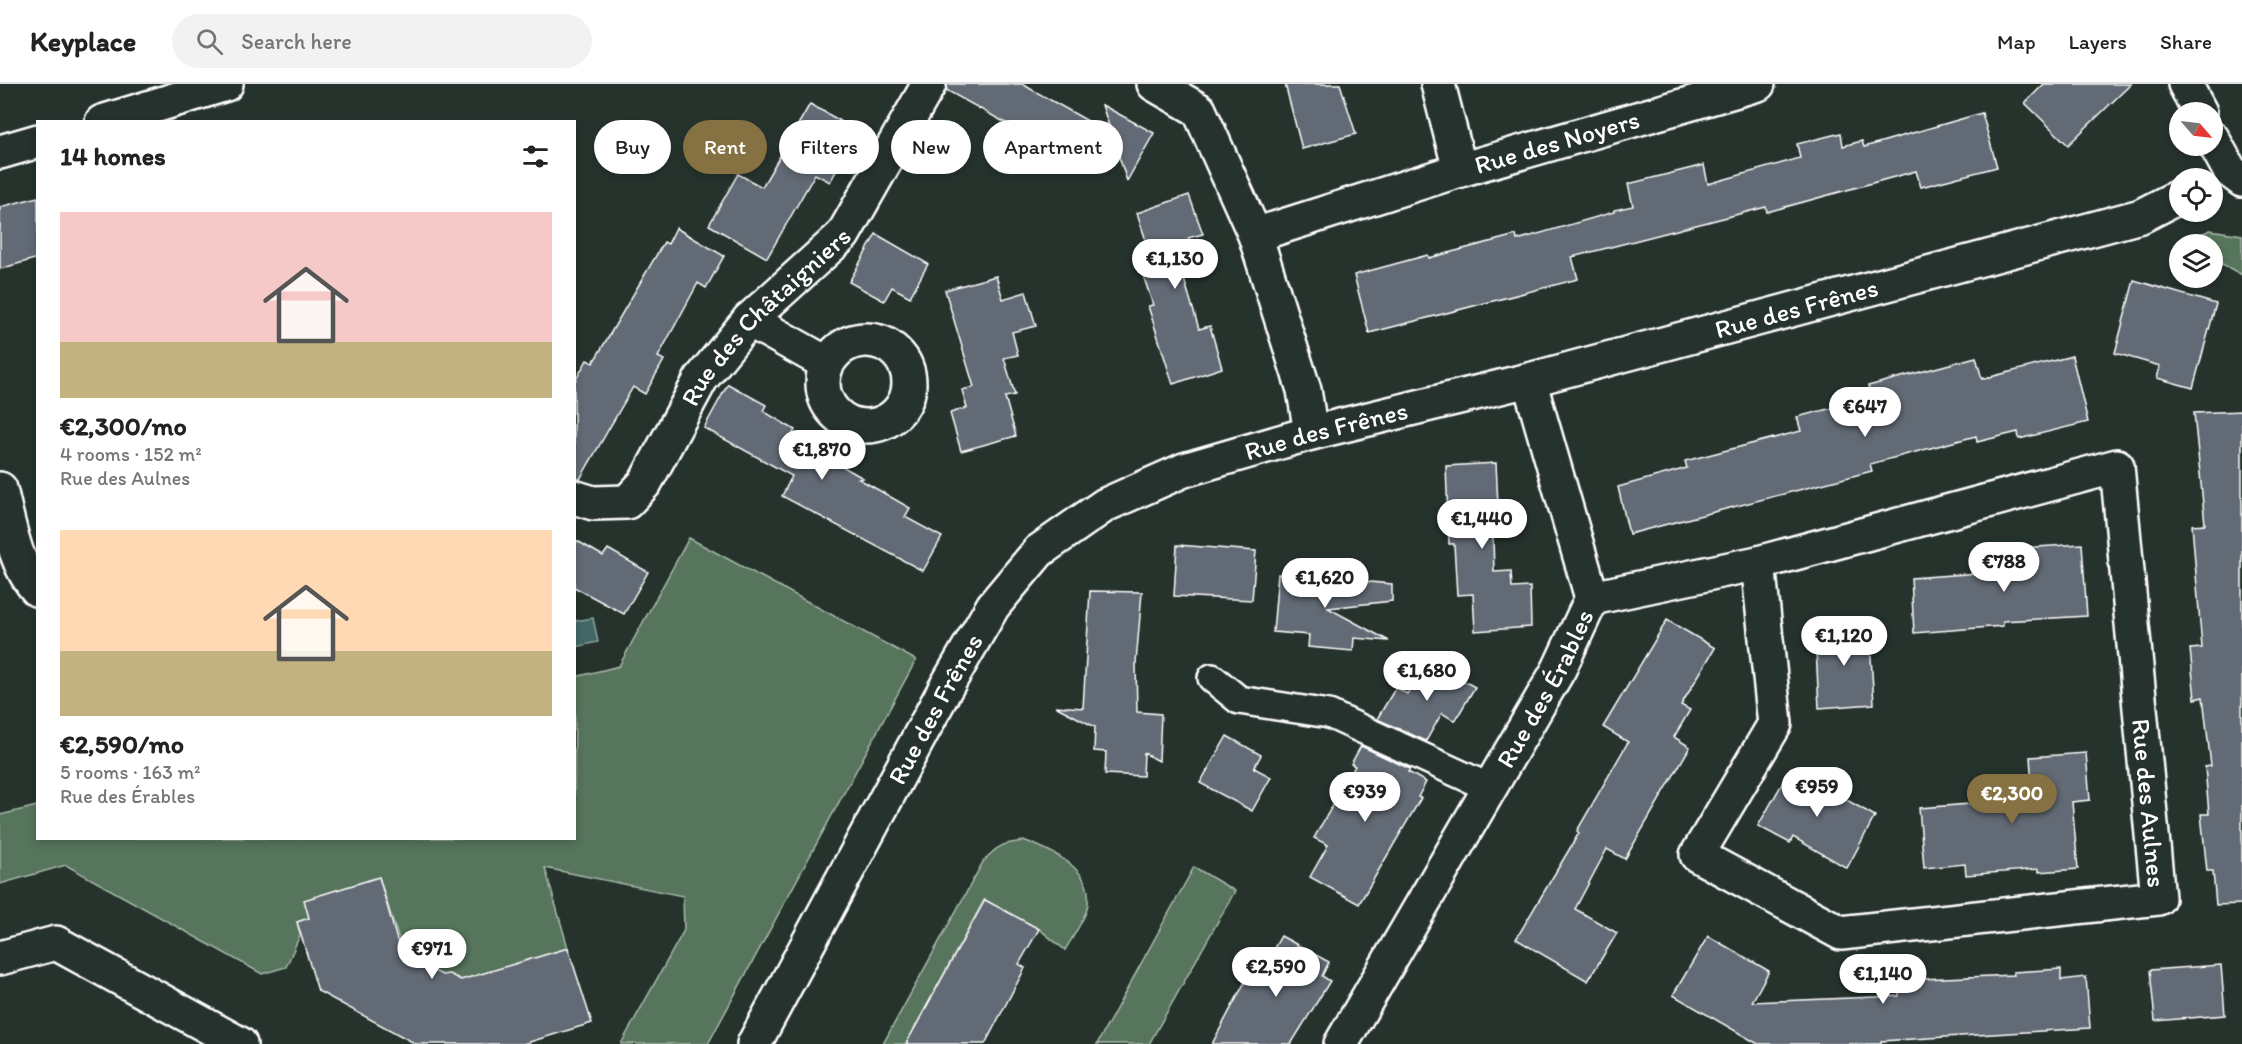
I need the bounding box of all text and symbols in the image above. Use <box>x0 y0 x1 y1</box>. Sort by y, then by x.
search box <box>172 14 592 68</box>
text: Keyplace <box>30 24 136 58</box>
icon: search <box>193 25 226 58</box>
text: Search here <box>241 28 352 55</box>
text: Map <box>1997 29 2036 54</box>
text: Layers <box>2069 29 2127 54</box>
text: Share <box>2160 29 2212 54</box>
north arrow <box>2169 102 2223 156</box>
map controls <box>2169 102 2223 288</box>
street label: Rue des Noyers <box>1471 103 1643 181</box>
chip: Buy <box>594 120 671 174</box>
chip: Rent <box>683 120 767 174</box>
chip: Filters <box>779 120 879 174</box>
chip: New <box>891 120 971 174</box>
chip: Apartment <box>983 120 1123 174</box>
text: 14 homes <box>60 140 166 172</box>
icon: filters <box>519 140 552 173</box>
button: locate <box>2169 168 2223 222</box>
street label: Rue des Châtaigniers <box>674 220 857 411</box>
button: layers <box>2169 234 2223 288</box>
pin: €1,130 <box>1126 239 1224 290</box>
text: €1,130 <box>1146 246 1204 270</box>
icon: home <box>252 251 360 359</box>
street label: Rue des Frênes <box>1711 271 1881 345</box>
pin: €647 <box>1829 387 1901 438</box>
street label: Rue des Frênes <box>1241 394 1411 468</box>
text: €647 <box>1843 394 1887 418</box>
text: €2,300/mo <box>60 410 187 442</box>
pin: €1,870 <box>773 430 871 481</box>
text: €1,870 <box>793 437 851 461</box>
text: 4 rooms · 152 m² <box>60 442 202 466</box>
text: Rue des Aulnes <box>60 466 190 490</box>
pin: €1,440 <box>1433 499 1531 550</box>
text: €1,440 <box>1451 506 1513 530</box>
pin: €788 <box>1968 542 2040 593</box>
text: €788 <box>1982 549 2026 573</box>
pin: €1,620 <box>1276 558 1374 609</box>
text: €1,620 <box>1296 565 1354 589</box>
icon: home <box>252 569 360 677</box>
street label: Rue des Érables <box>1489 604 1601 774</box>
pin: €1,120 <box>1795 616 1893 667</box>
text: €1,120 <box>1815 623 1873 647</box>
street label: Rue des Frênes <box>881 628 990 790</box>
pin: €1,680 <box>1378 651 1476 702</box>
text: €1,680 <box>1397 658 1457 682</box>
street label: Rue des Aulnes <box>2125 717 2173 889</box>
text: €2,590/mo <box>60 728 184 760</box>
text: 5 rooms · 163 m² <box>60 760 201 784</box>
pin: €959 <box>1781 767 1853 818</box>
pin: €939 <box>1329 772 1401 823</box>
text: €959 <box>1796 774 1838 798</box>
pin: €2,300 <box>1963 774 2061 825</box>
text: €939 <box>1343 779 1387 803</box>
text: €2,300 <box>1981 781 2043 805</box>
text: Rue des Érables <box>60 784 195 808</box>
pin: €971 <box>396 929 468 980</box>
text: €971 <box>411 936 453 960</box>
pin: €2,590 <box>1227 947 1325 998</box>
text: €2,590 <box>1246 954 1306 978</box>
pin: €1,140 <box>1834 954 1932 1005</box>
text: €1,140 <box>1853 961 1913 985</box>

